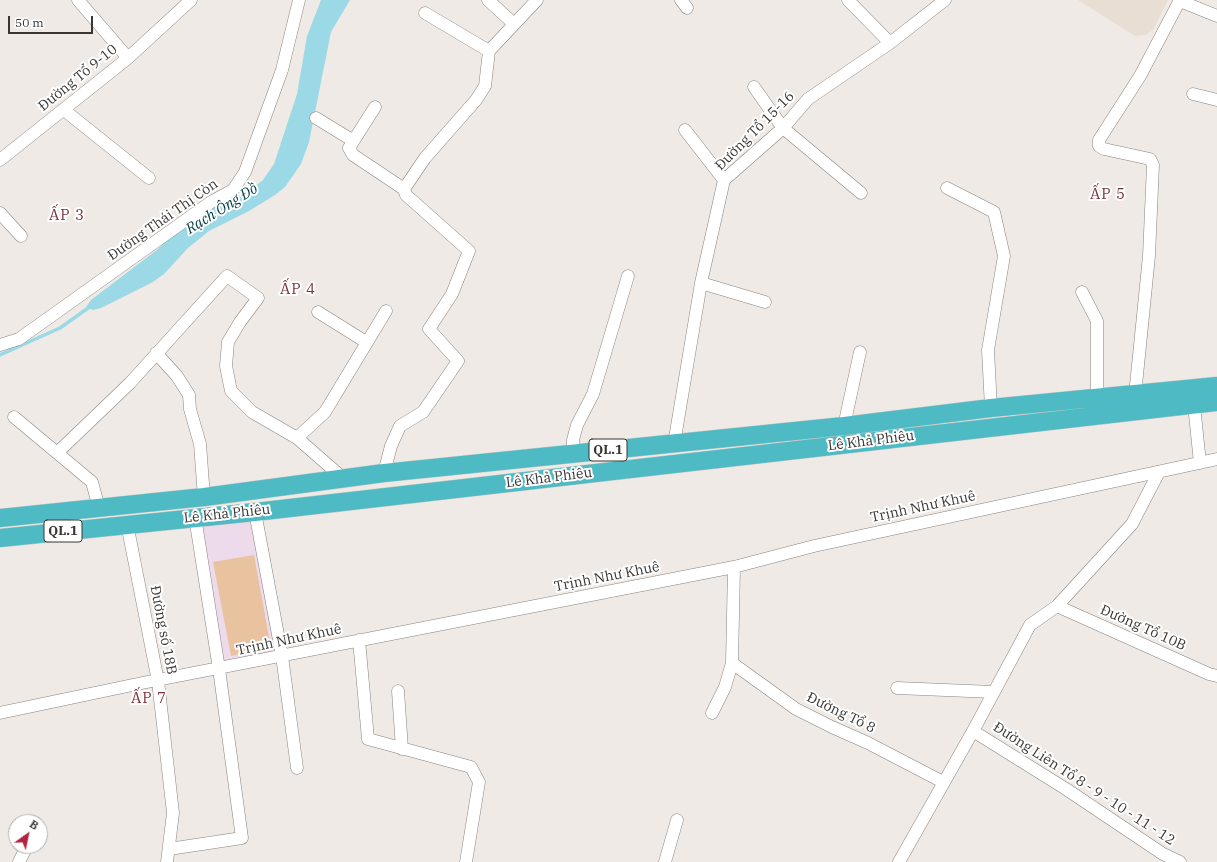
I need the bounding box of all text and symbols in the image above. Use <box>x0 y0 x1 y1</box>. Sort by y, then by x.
scale bar <box>10 8 95 34</box>
text: 50 m <box>15 15 44 30</box>
street label: Đường Tổ 9-10 <box>35 41 121 115</box>
street label: Đường Tổ 15-16 <box>712 88 798 174</box>
street label: Đường Thái Thị Còn <box>105 176 221 264</box>
water label: Rạch Ông Đồ <box>183 180 261 238</box>
district label: ẤP 5 <box>1090 186 1126 204</box>
district label: ẤP 3 <box>49 207 85 225</box>
district label: ẤP 4 <box>280 281 316 299</box>
street label: Lê Khả Phiêu <box>827 427 915 455</box>
road number: QL.1 <box>589 439 627 461</box>
street label: Lê Khả Phiêu <box>505 464 593 492</box>
street label: Trịnh Như Khuê <box>869 488 977 526</box>
street label: Lê Khả Phiêu <box>183 501 271 527</box>
road number: QL.1 <box>44 520 82 542</box>
street label: Trịnh Như Khuê <box>553 559 661 595</box>
street label: Đường số 18B <box>146 584 180 676</box>
street label: Đường Tổ 10B <box>1098 602 1188 654</box>
street label: Trịnh Như Khuê <box>235 621 343 659</box>
street label: Đường Tổ 8 <box>804 689 878 737</box>
district label: ẤP 7 <box>131 690 167 708</box>
street label: Đường Liên Tổ 8 - 9 - 10 - 11 - 12 <box>990 719 1178 849</box>
north arrow <box>8 814 48 854</box>
text: B <box>27 817 41 833</box>

